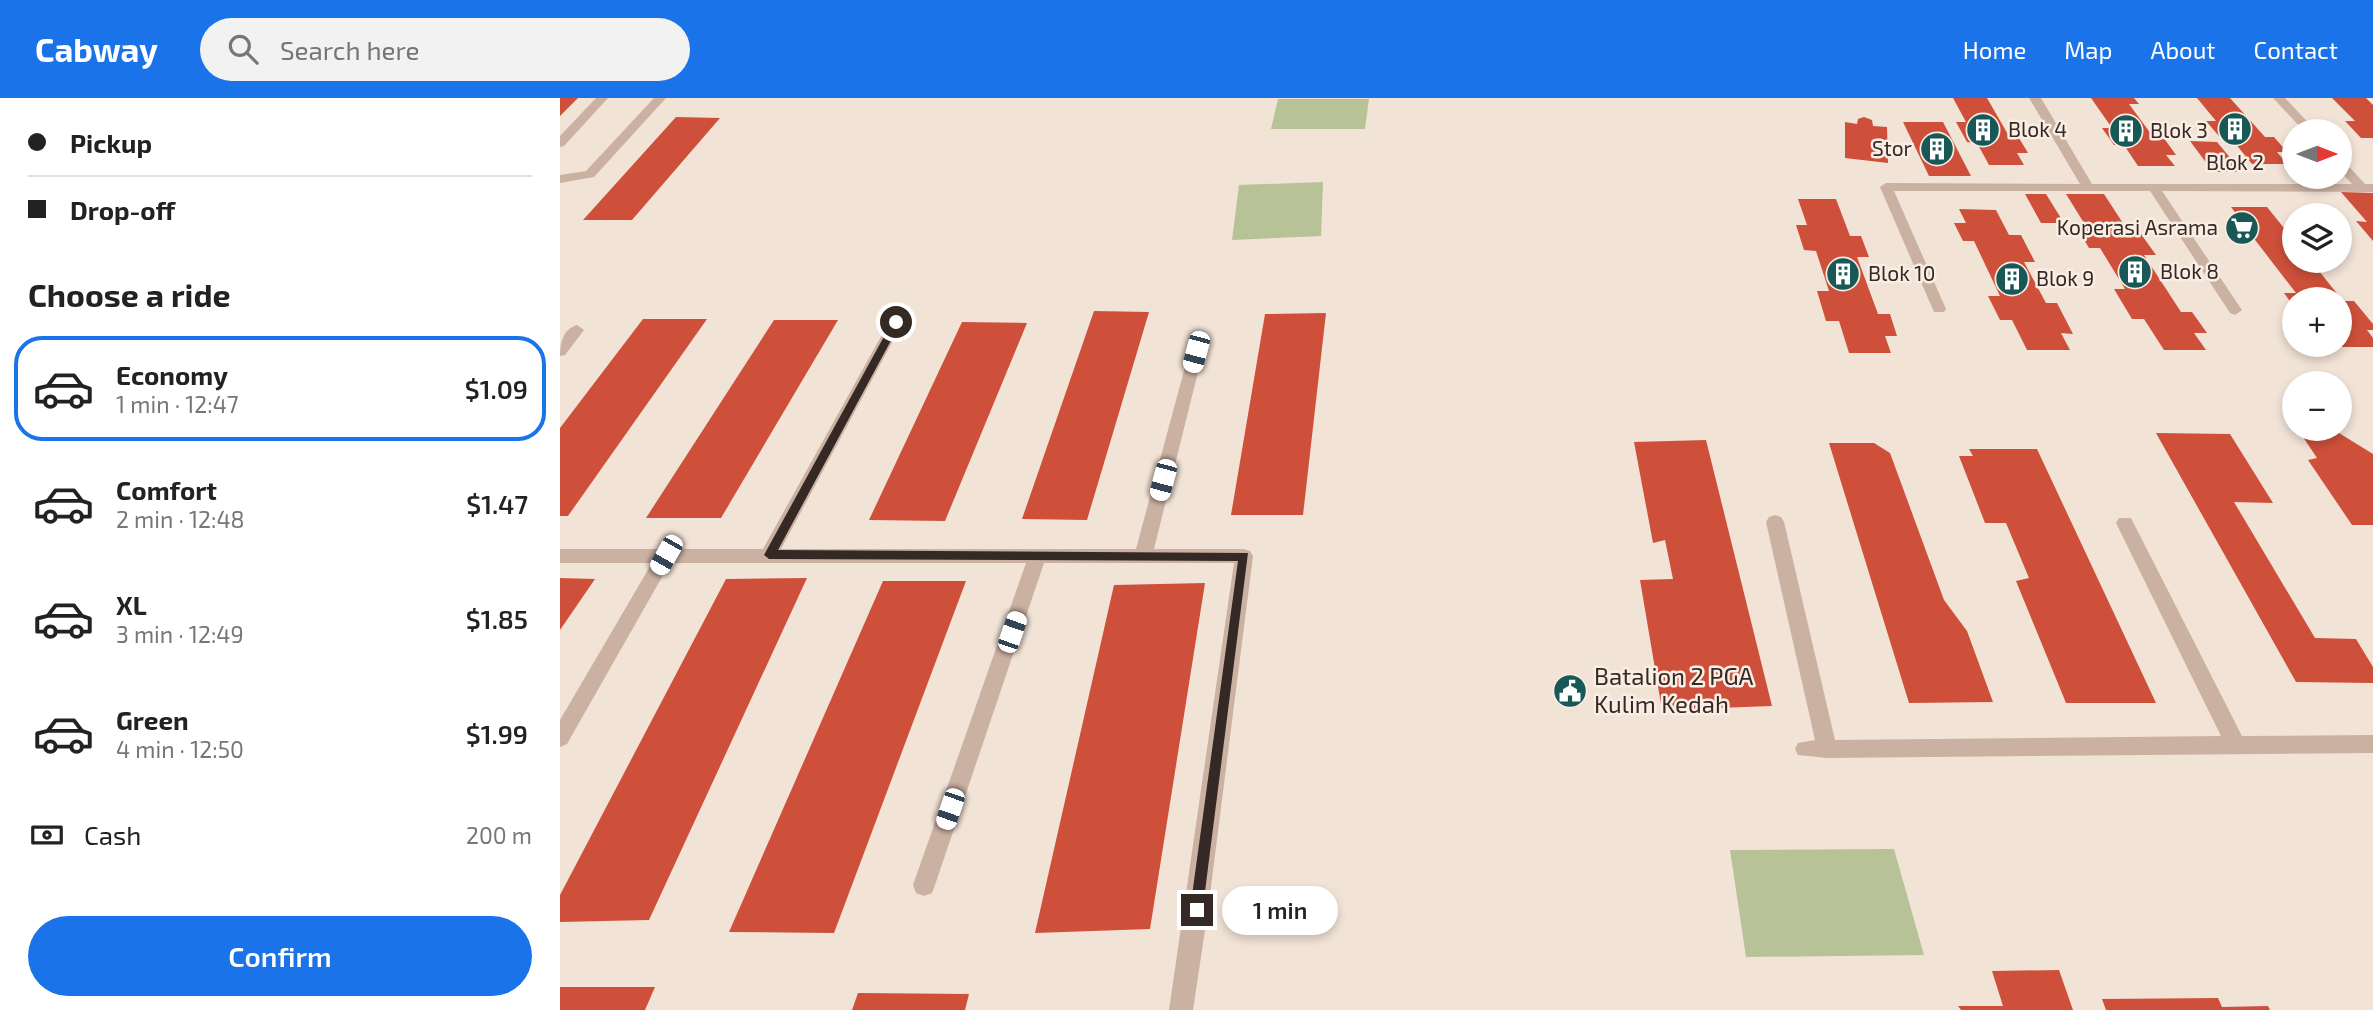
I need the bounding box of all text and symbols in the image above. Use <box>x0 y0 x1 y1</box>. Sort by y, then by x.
search box <box>200 18 690 81</box>
text: Cabway <box>35 29 158 69</box>
icon: search <box>224 30 262 68</box>
text: Search here <box>280 34 420 65</box>
text: Home <box>1963 35 2026 64</box>
text: Map <box>2064 35 2112 64</box>
text: About <box>2150 35 2216 64</box>
text: Contact <box>2254 35 2338 64</box>
building icon: Blok 2 <box>2216 110 2254 148</box>
building icon: Blok 4 <box>1964 111 2002 149</box>
building icon: Blok 3 <box>2107 112 2145 150</box>
place label: Blok 4 <box>2008 116 2067 141</box>
place label: Blok 3 <box>2150 117 2208 142</box>
north arrow <box>2282 119 2352 189</box>
map controls <box>2282 119 2352 441</box>
text: Pickup <box>70 127 152 158</box>
building icon: Stor <box>1918 130 1956 168</box>
place label: Stor <box>1872 135 1913 160</box>
place label: Blok 2 <box>2206 149 2264 174</box>
text: Drop-off <box>70 194 175 225</box>
button: layers <box>2282 203 2352 273</box>
supermarket icon: Koperasi Asrama <box>2223 209 2261 247</box>
place label: Koperasi Asrama <box>2057 214 2218 239</box>
building icon: Blok 8 <box>2116 253 2154 291</box>
building icon: Blok 10 <box>1824 255 1862 293</box>
place label: Blok 8 <box>2160 258 2219 283</box>
place label: Blok 10 <box>1868 260 1935 285</box>
building icon: Blok 9 <box>1993 260 2031 298</box>
place label: Blok 9 <box>2036 265 2094 290</box>
text: Choose a ride <box>28 275 231 313</box>
button: + <box>2282 287 2352 357</box>
route start <box>880 306 912 338</box>
car <box>1181 329 1212 375</box>
icon: car <box>32 357 95 420</box>
text: Economy <box>116 359 228 390</box>
button: − <box>2282 371 2352 441</box>
text: $1.09 <box>465 373 528 404</box>
text: 1 min · 12:47 <box>116 390 239 418</box>
car <box>1148 457 1179 503</box>
icon: car <box>32 472 95 535</box>
text: Comfort <box>116 474 217 505</box>
text: $1.47 <box>466 488 528 519</box>
text: 2 min · 12:48 <box>116 505 245 533</box>
car <box>647 532 686 578</box>
icon: car <box>32 587 95 650</box>
text: XL <box>116 589 147 620</box>
text: $1.85 <box>466 603 528 634</box>
car <box>996 609 1029 655</box>
text: 3 min · 12:49 <box>116 620 244 648</box>
place label: Batalion 2 PGA Kulim Kedah <box>1594 661 1753 718</box>
public building icon: Batalion 2 PGA Kulim Kedah <box>1551 672 1589 710</box>
icon: car <box>32 702 95 765</box>
text: Green <box>116 704 189 735</box>
text: $1.99 <box>466 718 528 749</box>
text: 4 min · 12:50 <box>116 735 244 763</box>
car <box>934 786 967 832</box>
icon: cash <box>28 816 66 854</box>
text: Cash <box>84 819 141 850</box>
text: 200 m <box>466 821 532 849</box>
callout: 1 min <box>1222 886 1337 934</box>
route end <box>1181 894 1213 926</box>
text: 1 min <box>1253 896 1307 924</box>
button: Confirm <box>28 916 532 996</box>

